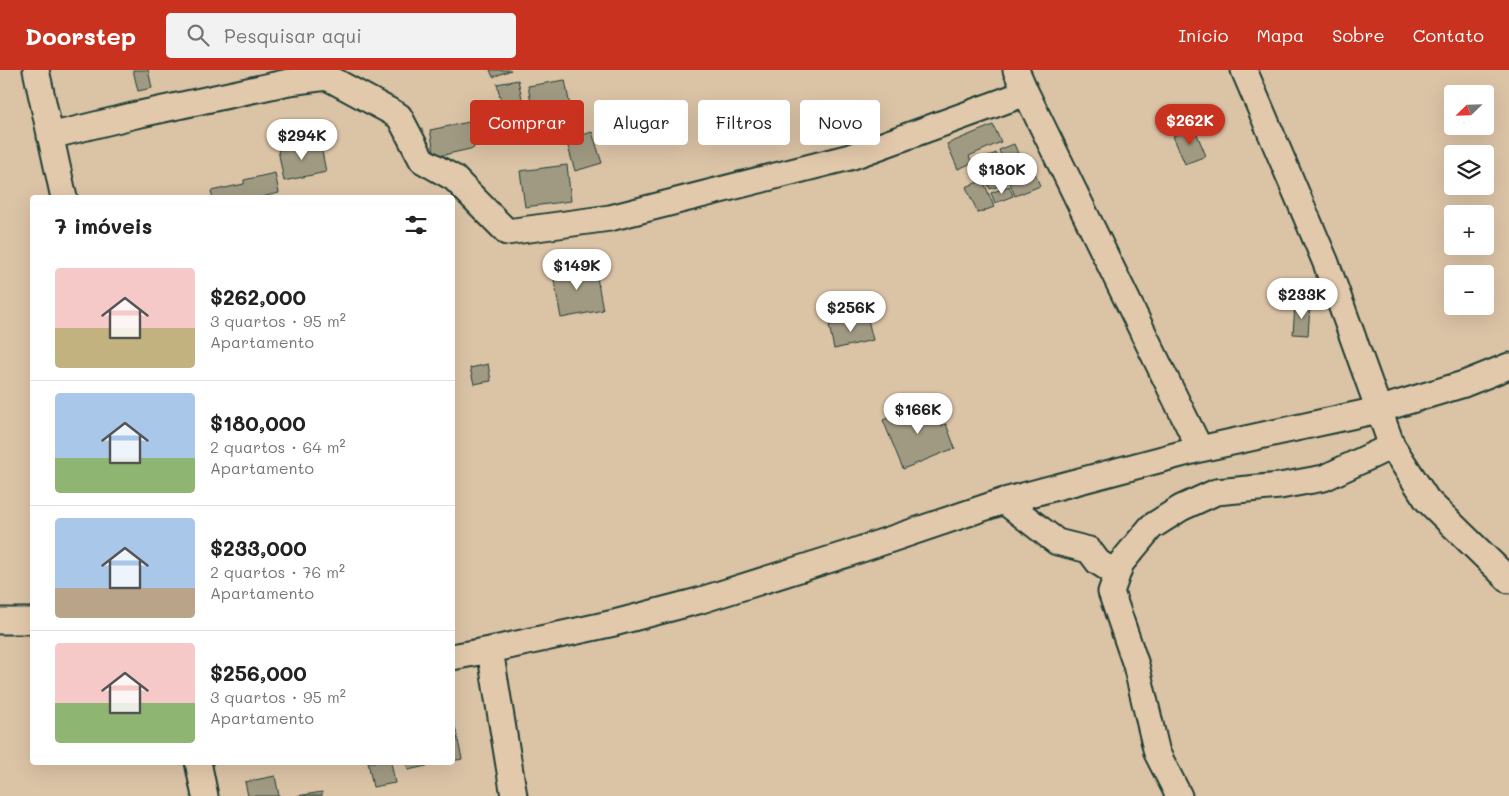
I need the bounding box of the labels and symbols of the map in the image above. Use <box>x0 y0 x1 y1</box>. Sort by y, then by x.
north arrow <box>1444 85 1494 135</box>
pin: $262K <box>1155 104 1225 146</box>
pin: $294K <box>267 118 337 161</box>
pin: $180K <box>967 152 1037 195</box>
pin: $149K <box>542 248 612 291</box>
pin: $233K <box>1267 278 1337 320</box>
pin: $256K <box>816 290 886 333</box>
pin: $166K <box>883 392 953 435</box>

